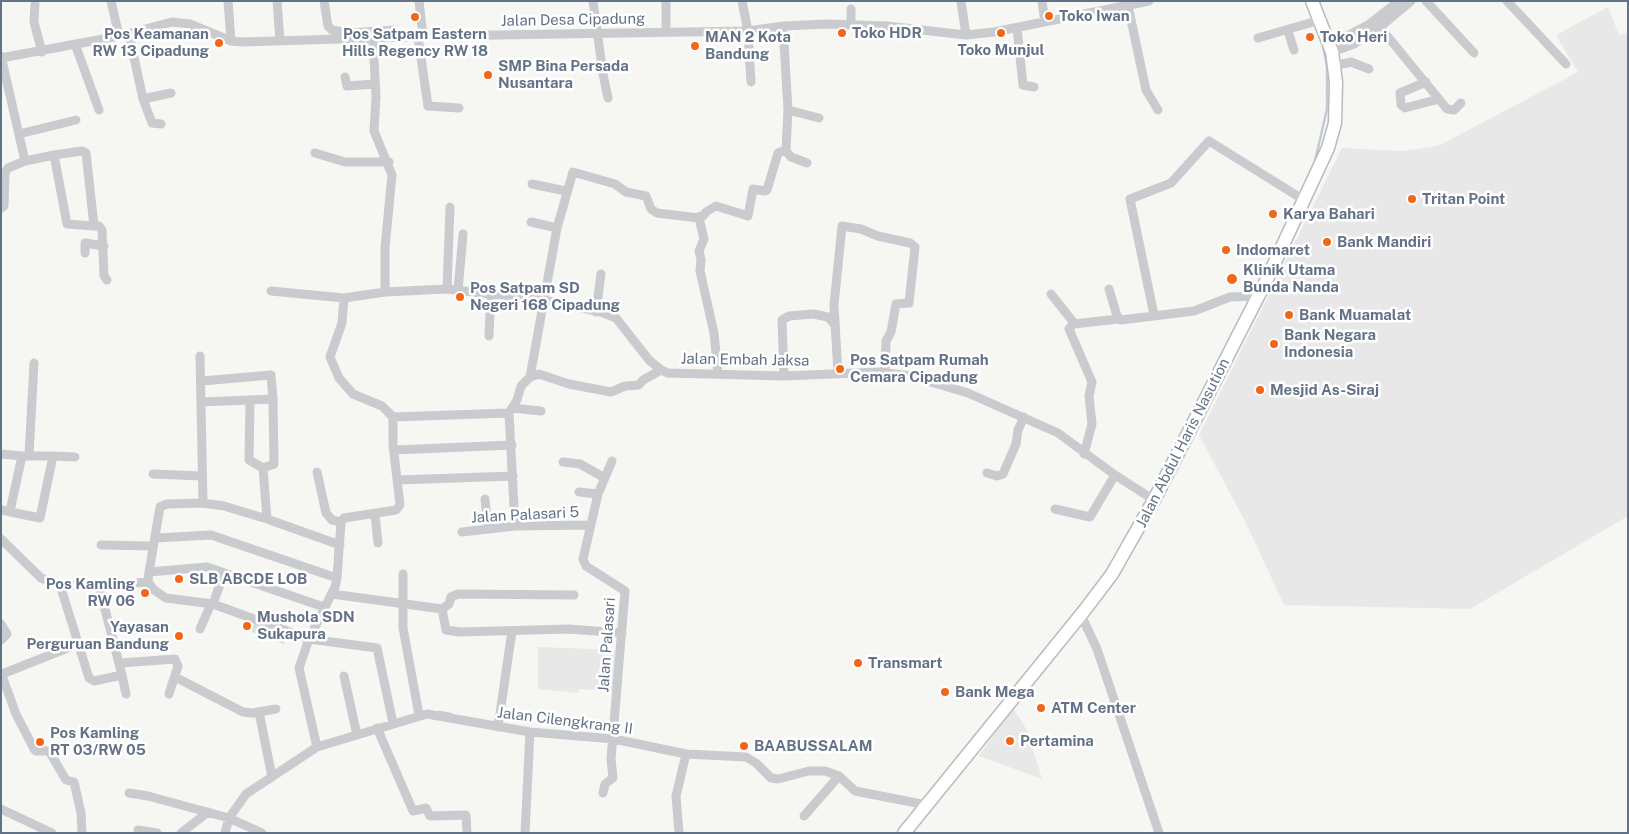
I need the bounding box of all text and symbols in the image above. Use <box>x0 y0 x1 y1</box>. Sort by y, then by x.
place label: Toko Iwan <box>1059 7 1130 25</box>
street label: Jalan Desa Cipadung <box>501 10 645 30</box>
marker: Toko Iwan <box>1043 10 1055 22</box>
marker: Pos Satpam Eastern Hills Regency RW 18 <box>409 11 421 23</box>
place label: Toko HDR <box>852 24 922 42</box>
place label: Pos Keamanan RW 13 Cipadung <box>93 25 209 60</box>
place label: Pos Satpam Eastern Hills Regency RW 18 <box>342 25 488 60</box>
marker: Toko HDR <box>836 27 848 39</box>
marker: Toko Munjul <box>995 27 1007 39</box>
place label: MAN 2 Kota Bandung <box>705 28 791 63</box>
place label: Toko Heri <box>1320 28 1387 46</box>
marker: Toko Heri <box>1304 31 1316 43</box>
marker: Pos Keamanan RW 13 Cipadung <box>213 37 225 49</box>
marker: MAN 2 Kota Bandung <box>689 40 701 52</box>
place label: Toko Munjul <box>958 41 1044 59</box>
place label: SMP Bina Persada Nusantara <box>498 57 629 92</box>
marker: SMP Bina Persada Nusantara <box>482 69 494 81</box>
place label: Tritan Point <box>1422 190 1505 208</box>
marker: Tritan Point <box>1406 193 1418 205</box>
place label: Karya Bahari <box>1283 205 1375 223</box>
marker: Karya Bahari <box>1267 208 1279 220</box>
place label: Bank Mandiri <box>1337 233 1431 251</box>
marker: Bank Mandiri <box>1321 236 1333 248</box>
place label: Indomaret <box>1236 241 1310 259</box>
marker: Indomaret <box>1220 244 1232 256</box>
place label: Klinik Utama Bunda Nanda <box>1243 261 1339 296</box>
marker: Klinik Utama Bunda Nanda <box>1225 272 1239 286</box>
place label: Pos Satpam SD Negeri 168 Cipadung <box>470 279 620 314</box>
marker: Pos Satpam SD Negeri 168 Cipadung <box>454 291 466 303</box>
place label: Bank Muamalat <box>1299 306 1411 324</box>
marker: Bank Muamalat <box>1283 309 1295 321</box>
place label: Bank Negara Indonesia <box>1284 326 1376 361</box>
marker: Bank Negara Indonesia <box>1268 338 1280 350</box>
street label: Jalan Embah Jaksa <box>680 350 810 370</box>
place label: Pos Satpam Rumah Cemara Cipadung <box>850 351 989 386</box>
street label: Jalan Abdul Haris Nasution <box>1132 355 1234 531</box>
marker: Pos Satpam Rumah Cemara Cipadung <box>834 363 846 375</box>
place label: Mesjid As-Siraj <box>1270 381 1379 399</box>
marker: Mesjid As-Siraj <box>1254 384 1266 396</box>
street label: Jalan Palasari 5 <box>470 503 580 527</box>
place label: SLB ABCDE LOB <box>189 570 307 588</box>
marker: SLB ABCDE LOB <box>173 573 185 585</box>
place label: Pos Kamling RW 06 <box>46 575 135 610</box>
marker: Pos Kamling RW 06 <box>139 587 151 599</box>
street label: Jalan Palasari <box>595 597 619 693</box>
place label: Mushola SDN Sukapura <box>257 608 355 643</box>
place label: Yayasan Perguruan Bandung <box>27 618 169 653</box>
marker: Mushola SDN Sukapura <box>241 620 253 632</box>
marker: Yayasan Perguruan Bandung <box>173 630 185 642</box>
place label: Transmart <box>868 654 942 672</box>
marker: Transmart <box>852 657 864 669</box>
place label: Bank Mega <box>955 683 1035 701</box>
marker: Bank Mega <box>939 686 951 698</box>
place label: ATM Center <box>1051 699 1136 717</box>
marker: ATM Center <box>1035 702 1047 714</box>
street label: Jalan Cilengkrang II <box>496 704 634 738</box>
place label: Pos Kamling RT 03/RW 05 <box>50 724 146 759</box>
place label: Pertamina <box>1020 732 1094 750</box>
marker: Pertamina <box>1004 735 1016 747</box>
marker: Pos Kamling RT 03/RW 05 <box>34 736 46 748</box>
place label: BAABUSSALAM <box>754 737 872 755</box>
marker: BAABUSSALAM <box>738 740 750 752</box>

